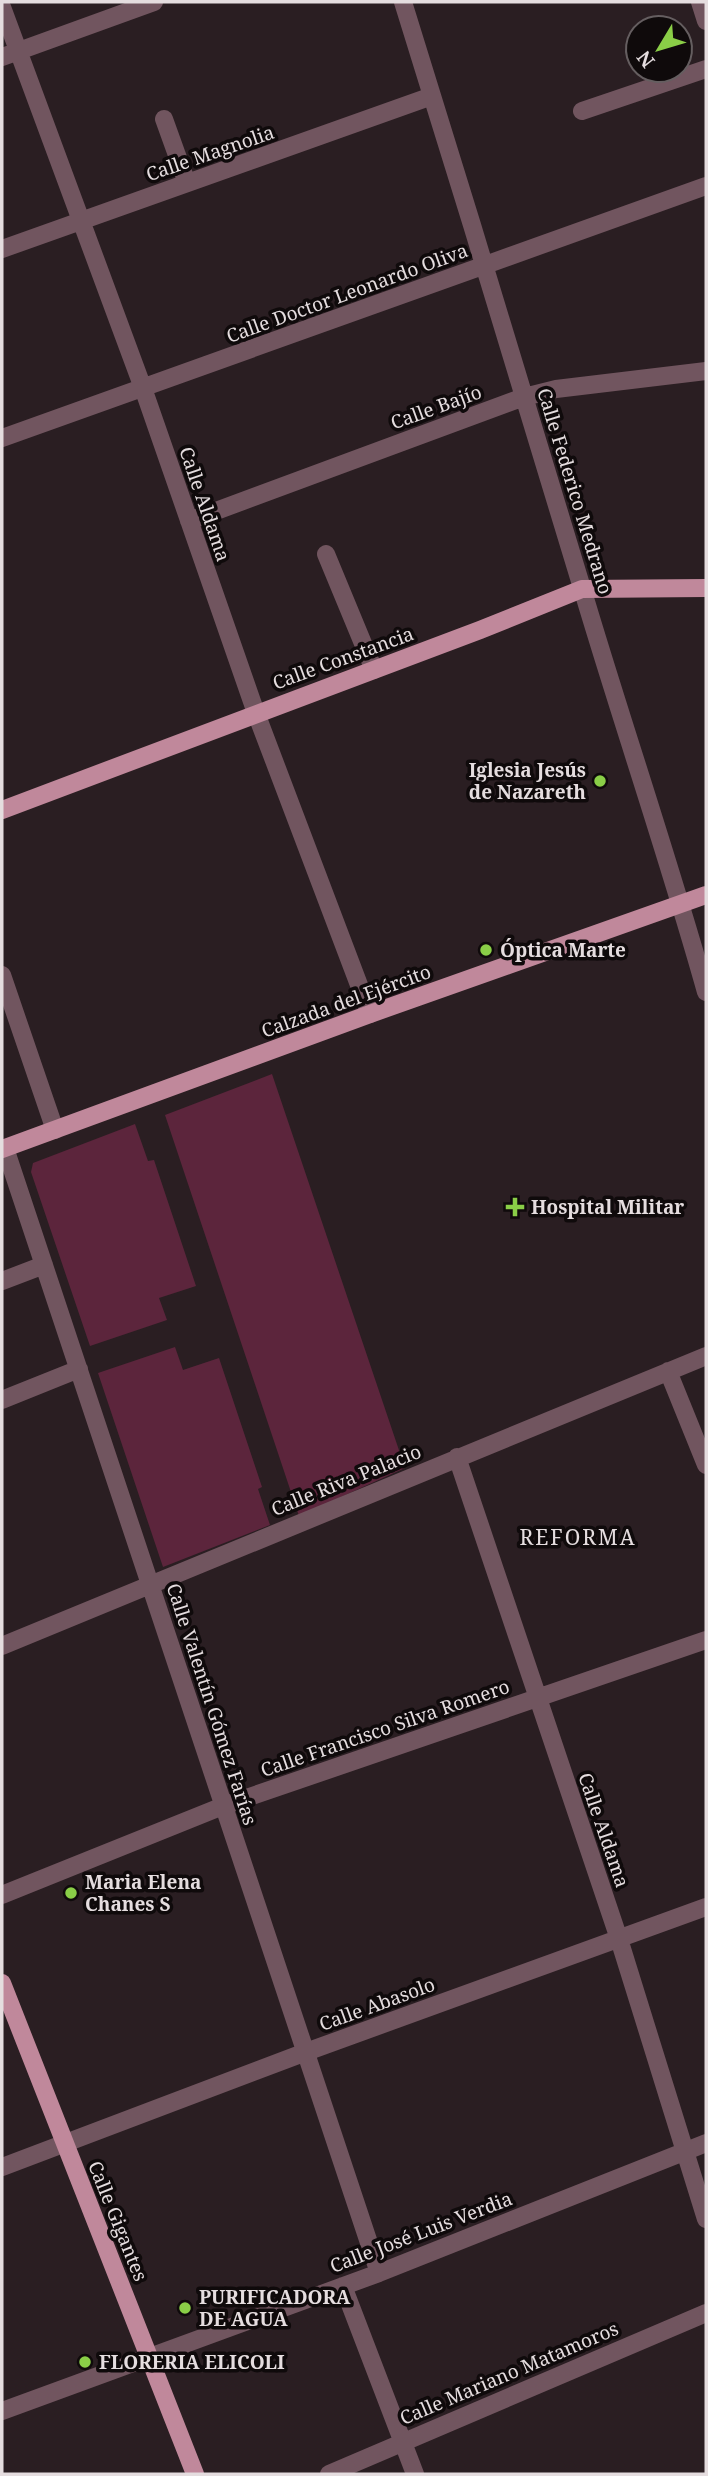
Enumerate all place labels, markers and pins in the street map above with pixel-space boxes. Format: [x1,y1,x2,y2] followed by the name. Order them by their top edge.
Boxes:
[469,757,586,805] place label: Iglesia Jesús de Nazareth
[592,773,608,789] marker: Iglesia Jesús de Nazareth
[500,937,626,963] place label: Óptica Marte
[478,942,494,958] marker: Óptica Marte
[531,1194,684,1220] place label: Hospital Militar
[505,1197,525,1217] marker: Hospital Militar
[85,1869,202,1917] place label: Maria Elena Chanes S
[63,1885,79,1901] marker: Maria Elena Chanes S
[199,2284,351,2332] place label: PURIFICADORA DE AGUA
[177,2300,193,2316] marker: PURIFICADORA DE AGUA
[99,2349,285,2375] place label: FLORERIA ELICOLI
[77,2354,93,2370] marker: FLORERIA ELICOLI

